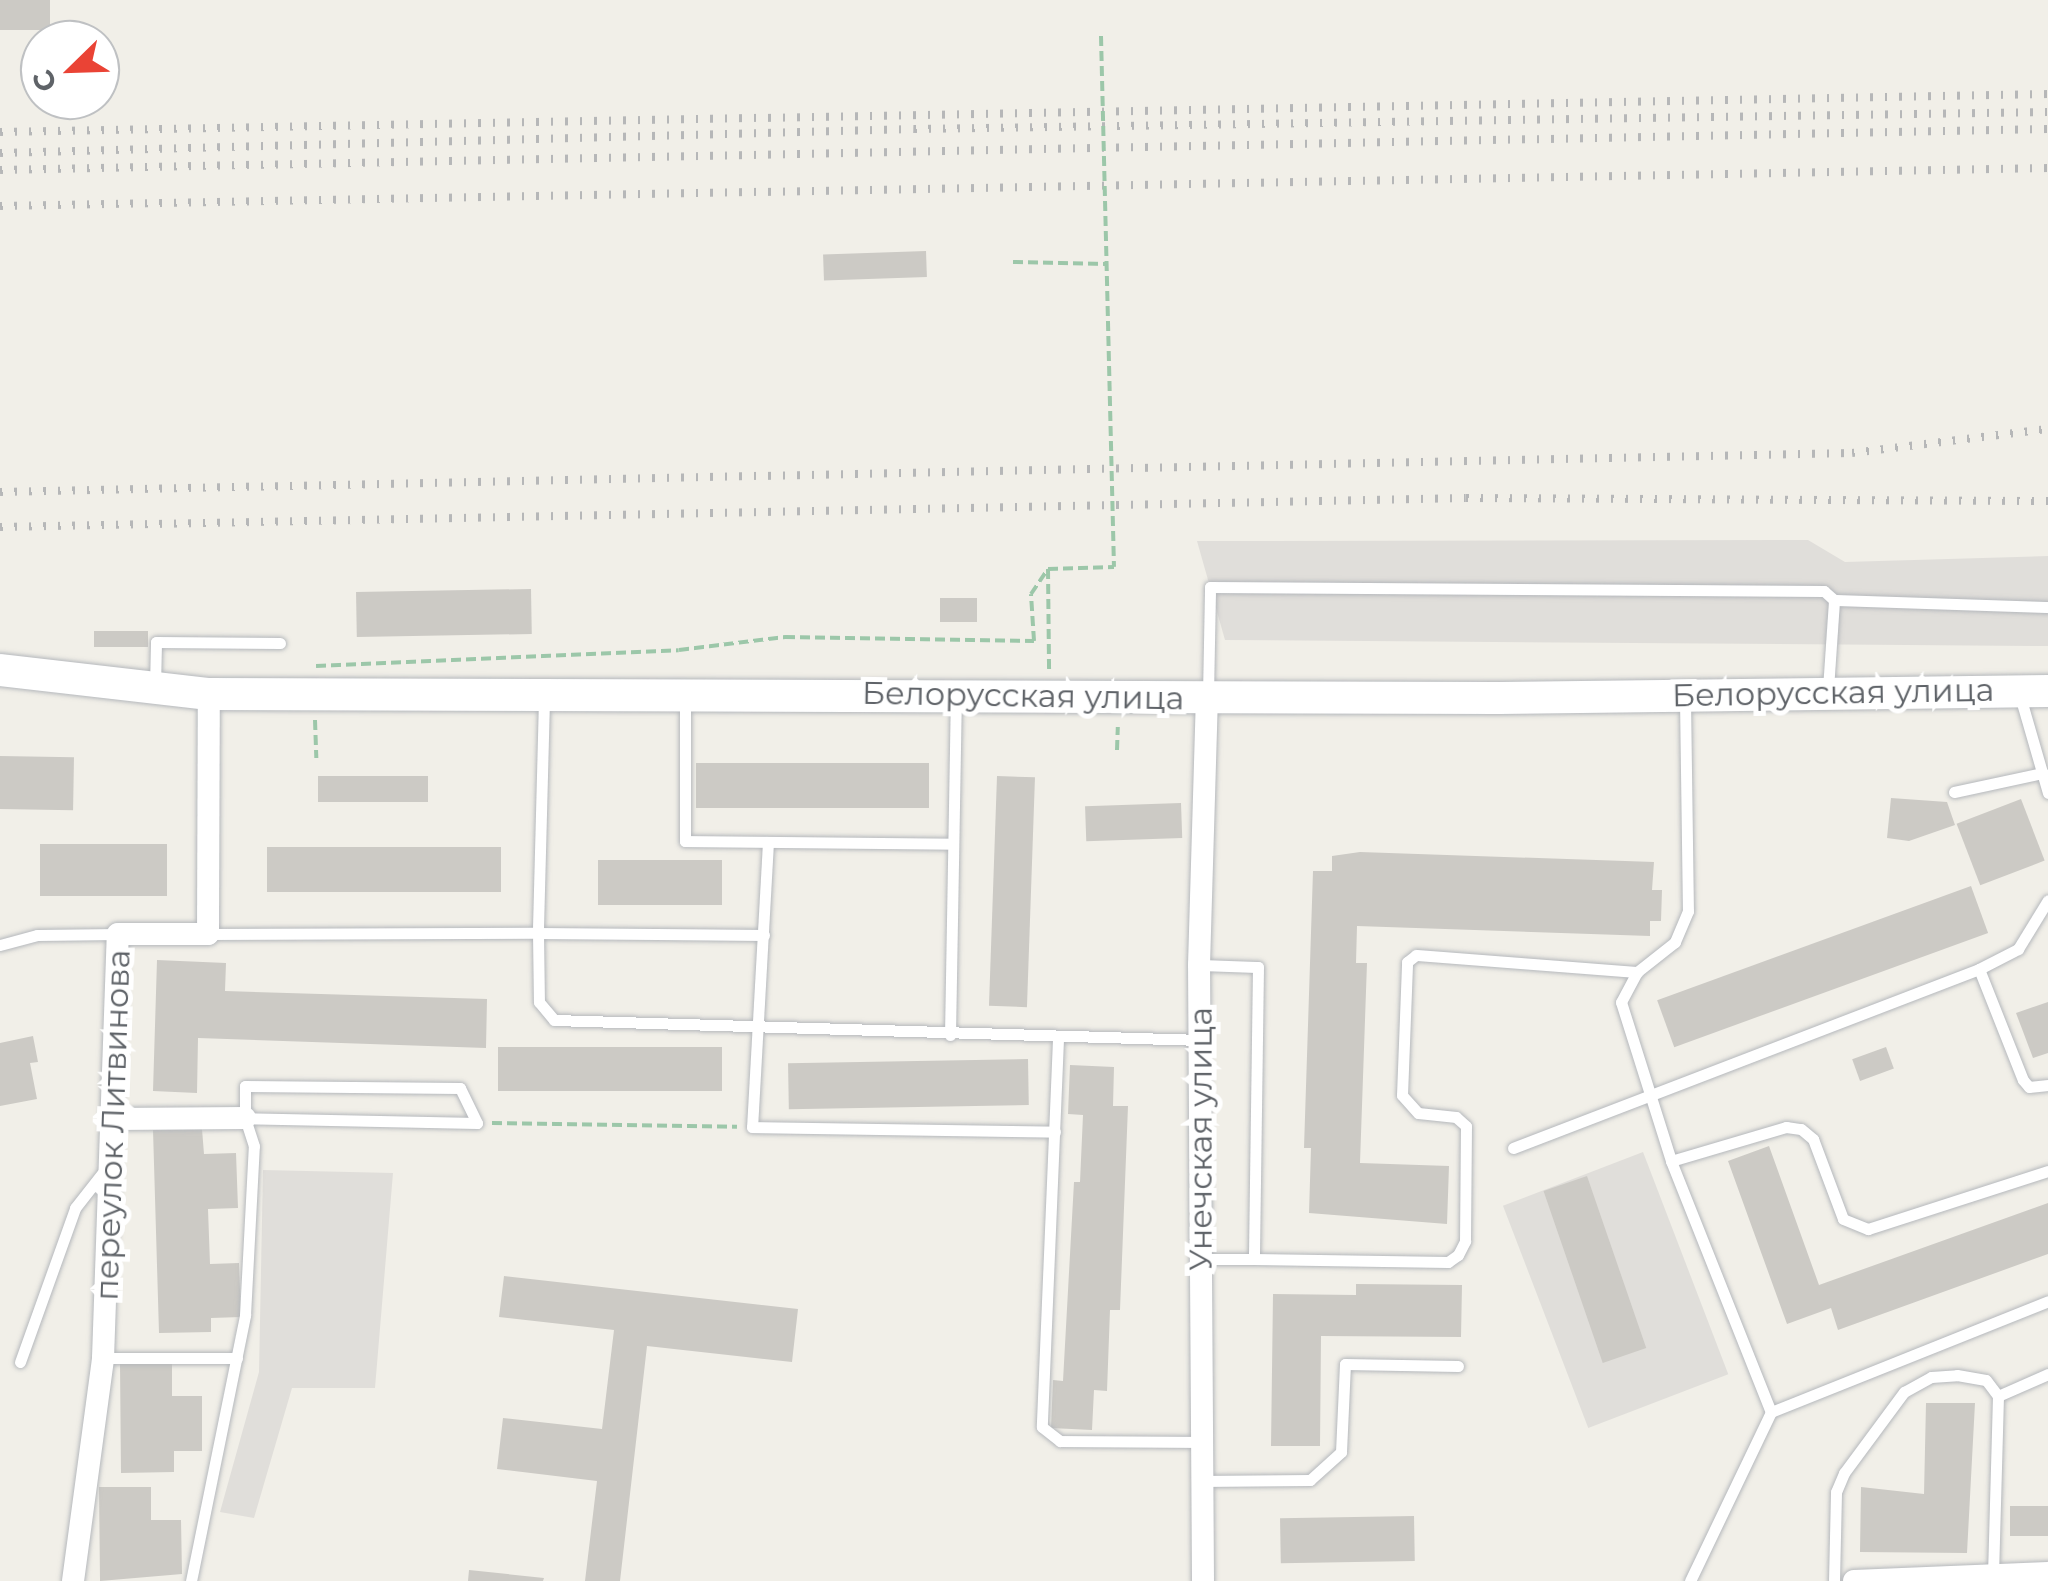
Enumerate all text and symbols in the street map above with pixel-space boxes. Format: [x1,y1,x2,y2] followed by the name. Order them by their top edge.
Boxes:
[20,20,120,120] north arrow
[25,65,64,97] text: С
[1671,671,1995,715] street label: Белорусская улица
[861,674,1185,718] street label: Белорусская улица
[88,949,138,1301] street label: переулок Литвинова
[1182,1007,1220,1271] street label: Унечская улица

